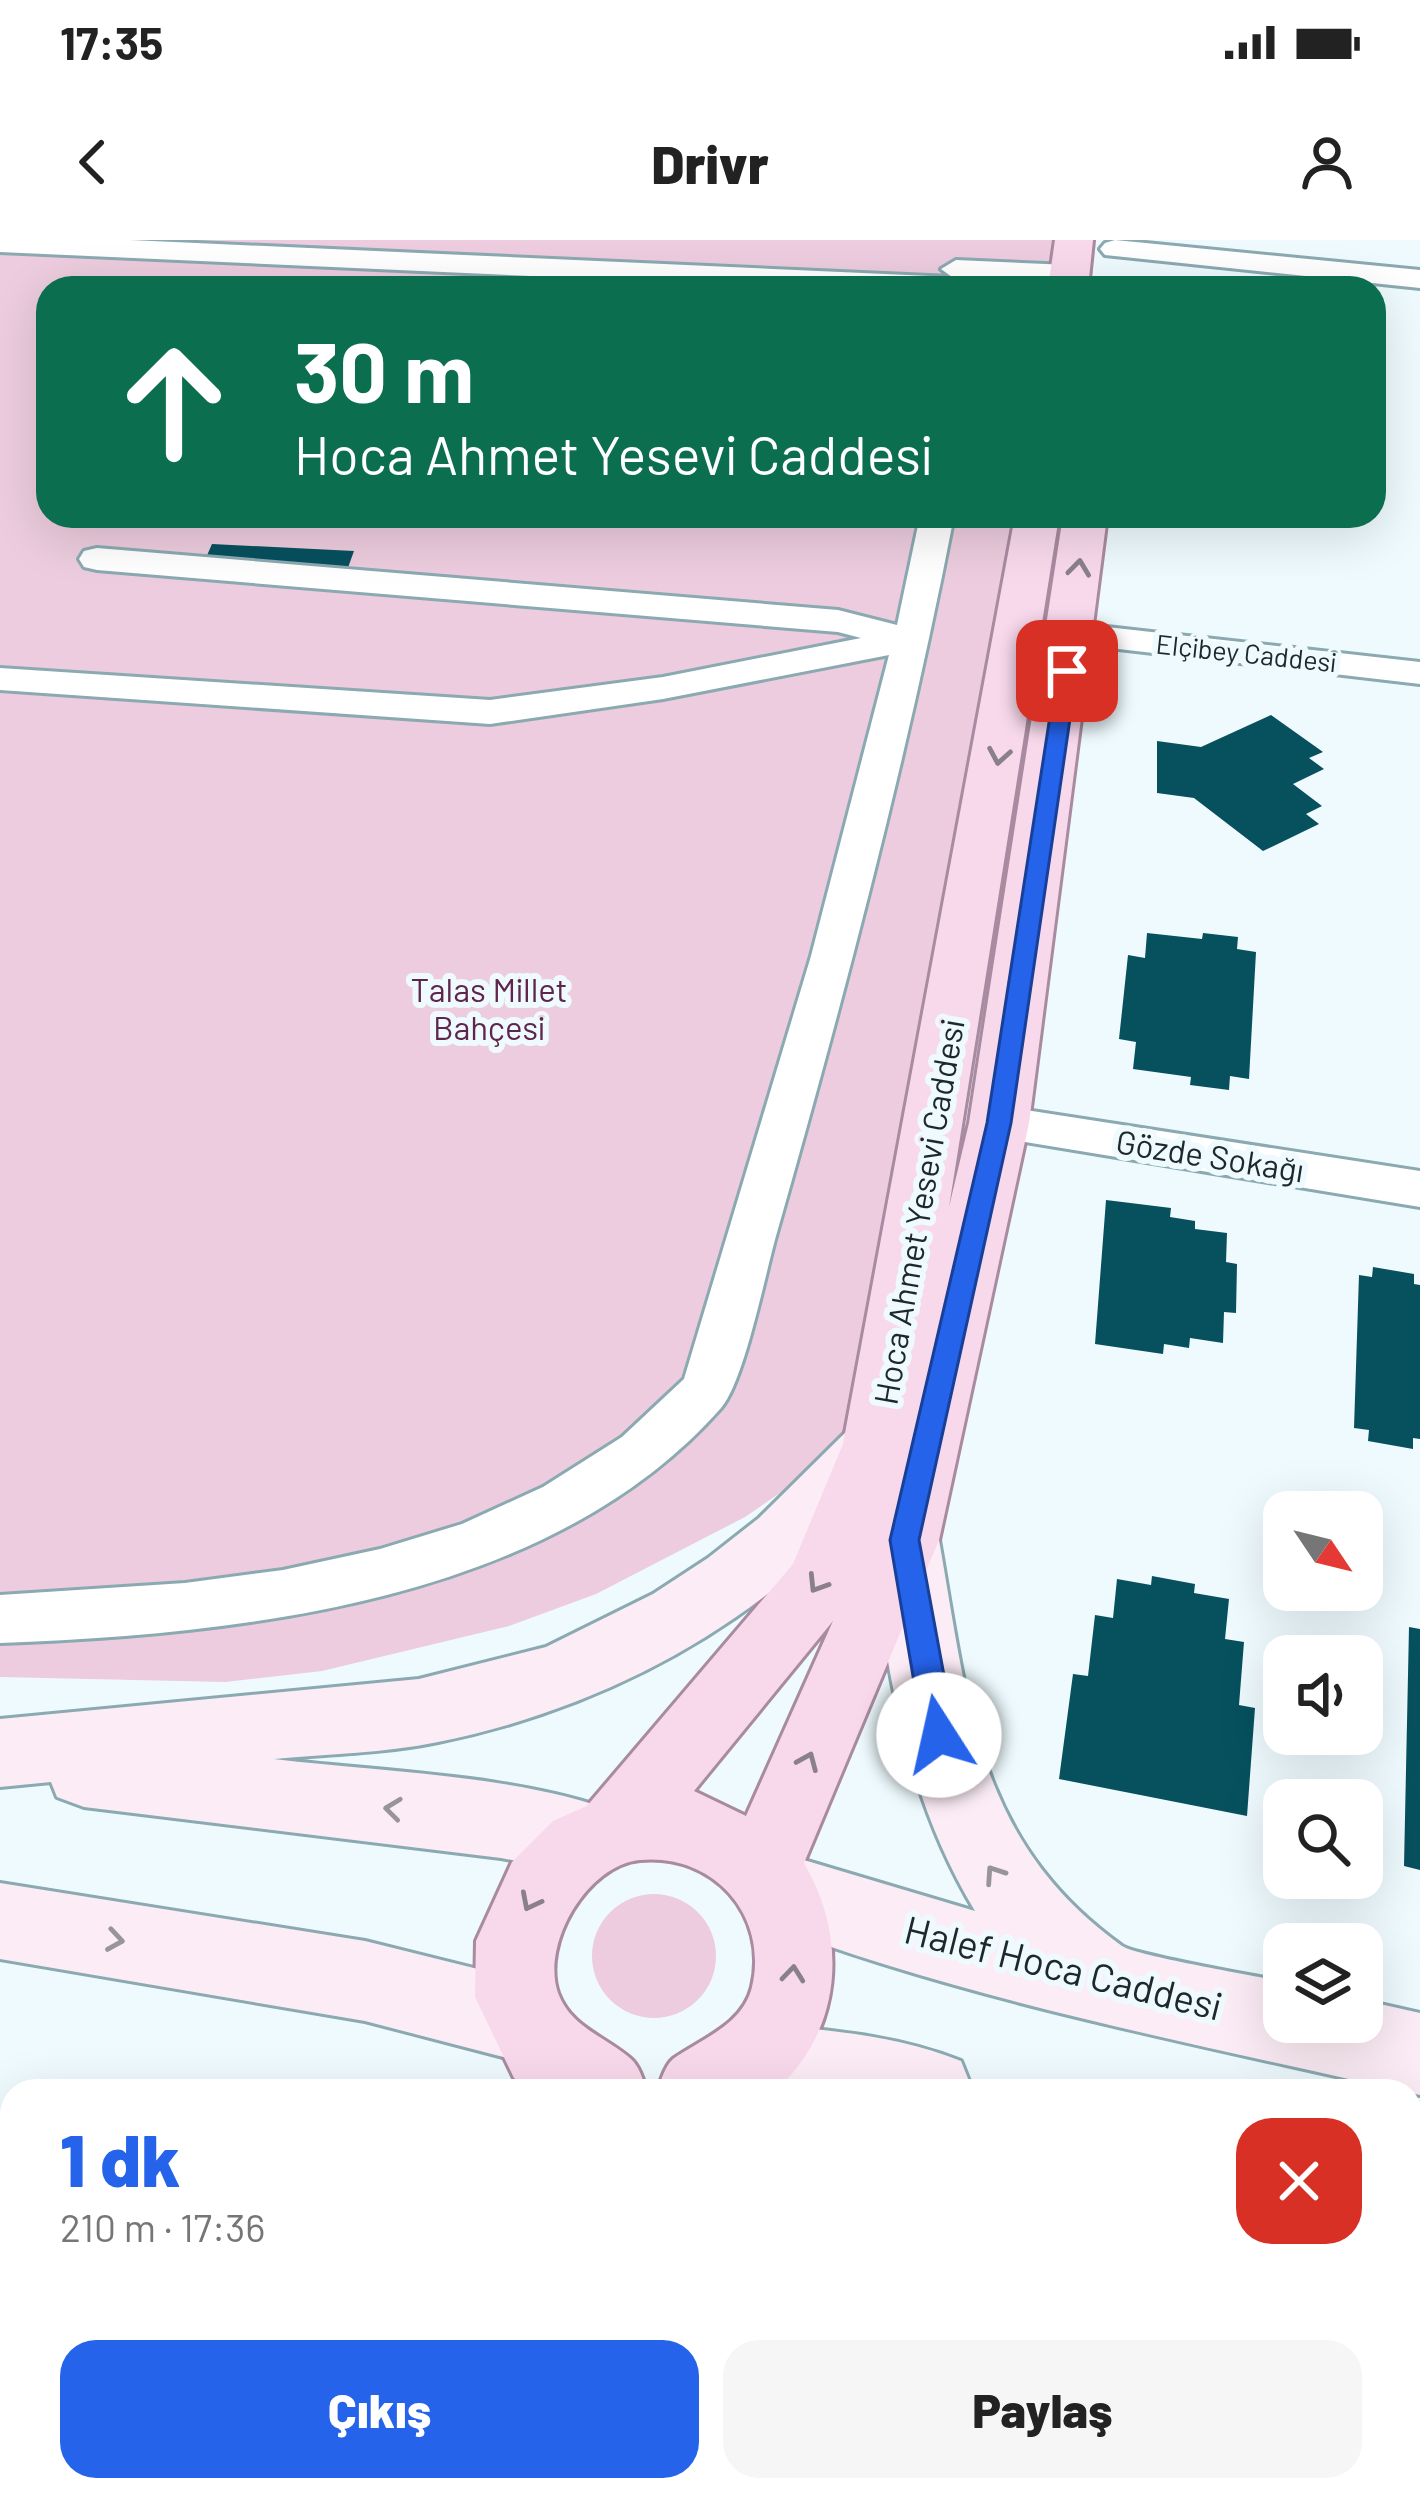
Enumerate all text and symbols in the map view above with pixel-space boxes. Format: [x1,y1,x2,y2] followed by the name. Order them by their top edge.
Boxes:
[60,15,163,69] text: 17:35
[60,129,126,195] icon: back
[1294,129,1360,195] icon: person
[651,130,769,195] text: Drivr
[294,319,474,420] text: 30 m
[96,324,252,480] icon: ahead
[294,421,932,486] text: Hoca Ahmet Yesevi Caddesi
[1066,558,1092,578] one-way arrow
[1016,620,1118,722] pin
[1154,627,1338,677] street label: Elçibey Caddesi
[1034,638,1100,704] icon: arrive
[987,746,1012,766] one-way arrow
[410,969,568,1047] park label: Talas Millet Bahçesi
[864,1016,972,1407] street label: Hoca Ahmet Yesevi Caddesi
[1113,1120,1307,1190] street label: Gözde Sokağı
[1263,1491,1383,1611] north arrow
[1263,1491,1383,2043] map controls
[809,1571,831,1593] one-way arrow
[1263,1635,1383,1755] button: sound
[876,1672,1002,1798] position arrow
[794,1752,818,1774] one-way arrow
[1263,1779,1383,1899] button: search
[383,1796,403,1822] one-way arrow
[987,1866,1009,1888] one-way arrow
[520,1890,544,1911] one-way arrow
[900,1904,1227,2029] street label: Halef Hoca Caddesi
[1263,1923,1383,2043] button: layers
[105,1926,125,1951] one-way arrow
[779,1964,805,1984] one-way arrow
[60,2115,180,2201] text: 1 dk
[1236,2118,1362,2244] button: close
[60,2203,265,2250] text: 210 m · 17:36
[60,2340,699,2478] button: Çıkış
[723,2340,1362,2478] button: Paylaş

